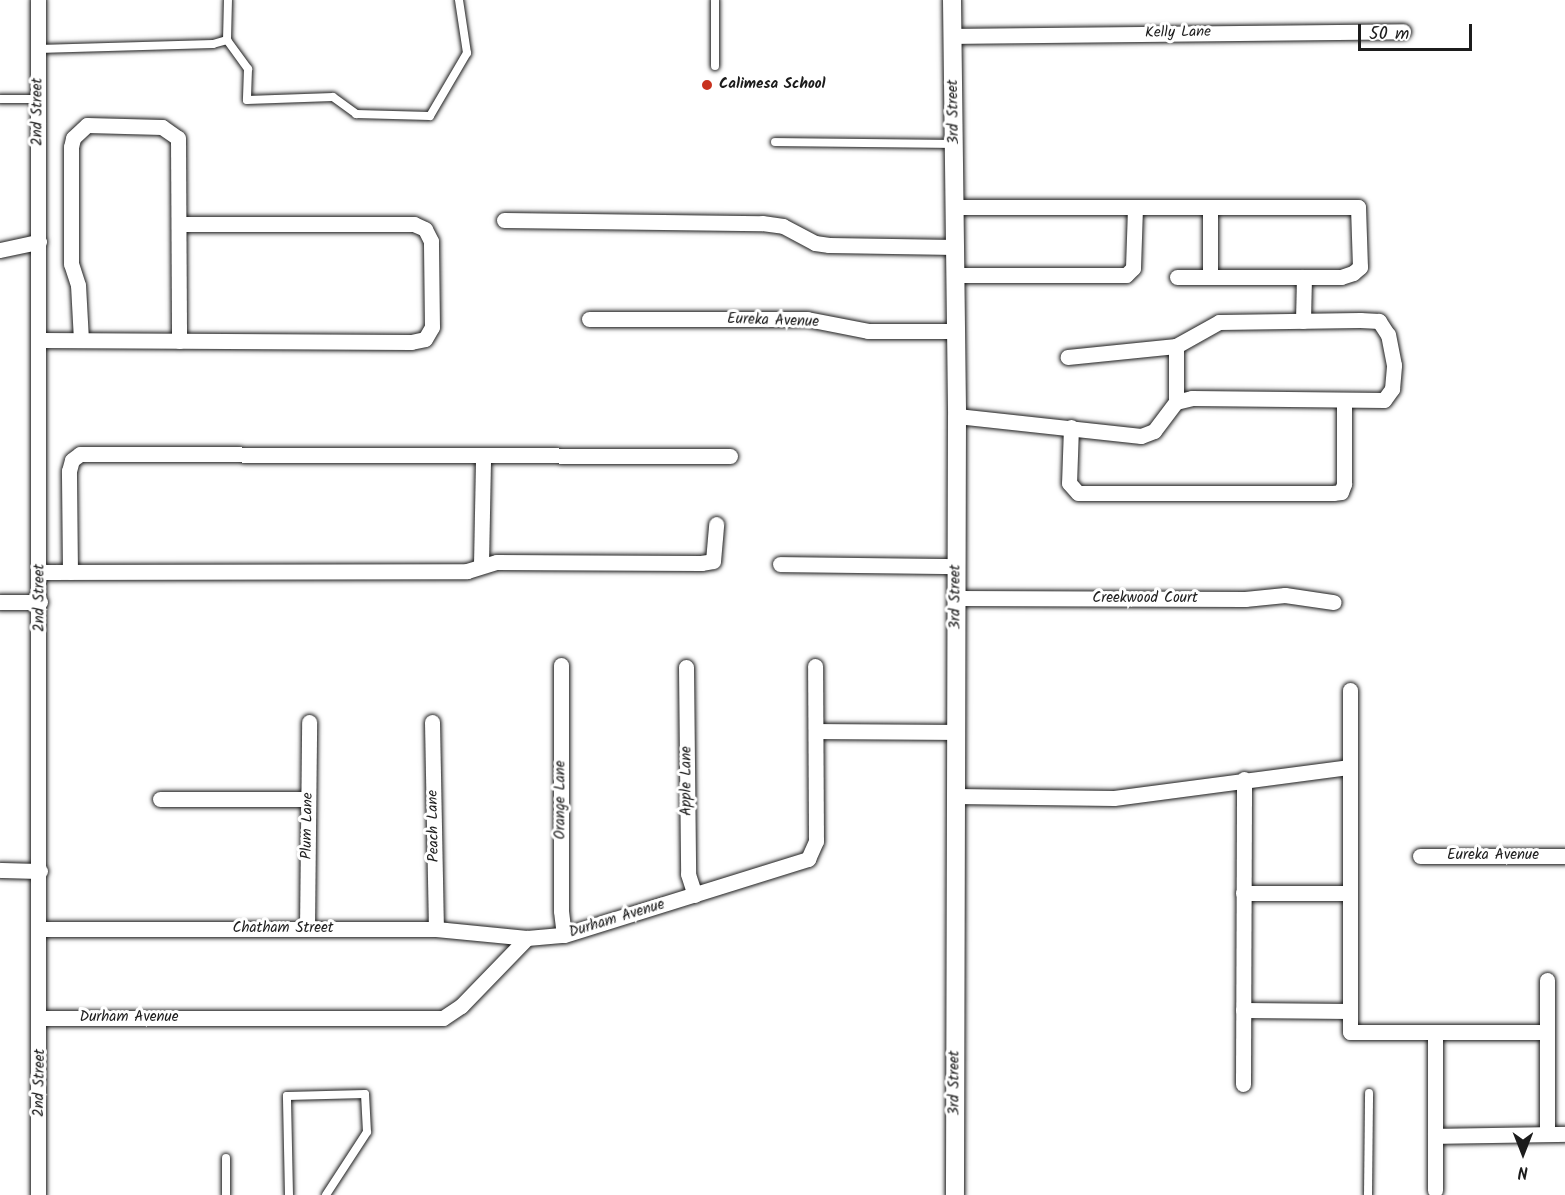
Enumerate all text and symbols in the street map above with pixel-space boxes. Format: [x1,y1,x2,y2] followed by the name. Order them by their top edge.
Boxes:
[1361,12,1475,50] scale bar
[1369,20,1409,49] text: 50 m
[1145,23,1211,43] street label: Kelly Lane
[719,76,826,94] place label: Calimesa School
[29,78,47,146] street label: 2nd Street
[700,78,714,92] marker: Calimesa School
[944,79,964,145] street label: 3rd Street
[727,310,819,332] street label: Eureka Avenue
[31,564,49,632] street label: 2nd Street
[947,564,965,630] street label: 3rd Street
[1092,590,1198,608] street label: Creekwood Court
[678,746,696,816] street label: Apple Lane
[552,760,570,840] street label: Orange Lane
[424,790,444,862] street label: Peach Lane
[298,792,318,860] street label: Plum Lane
[1447,847,1539,865] street label: Eureka Avenue
[567,896,667,942] street label: Durham Avenue
[233,920,333,938] street label: Chatham Street
[79,1009,179,1027] street label: Durham Avenue
[30,1049,50,1117] street label: 2nd Street
[946,1050,964,1116] street label: 3rd Street
[1493,1123,1553,1183] north arrow
[1518,1159,1528,1184] text: N

